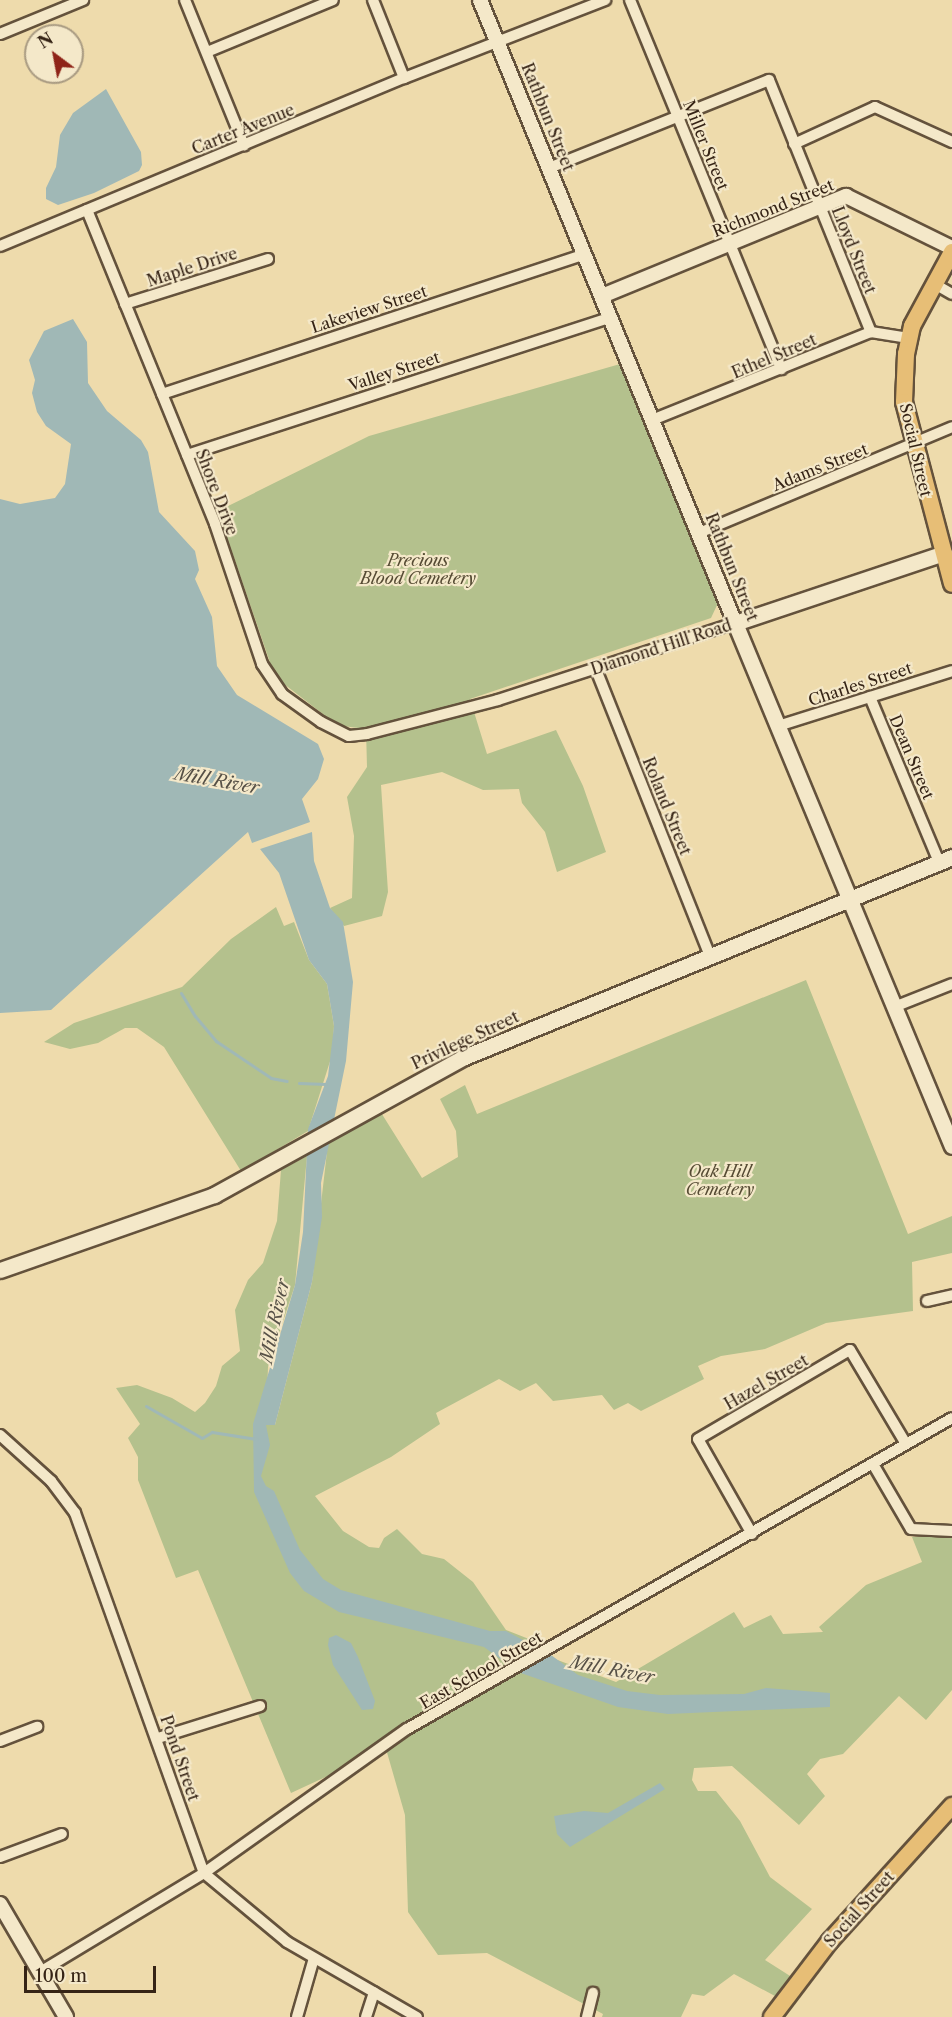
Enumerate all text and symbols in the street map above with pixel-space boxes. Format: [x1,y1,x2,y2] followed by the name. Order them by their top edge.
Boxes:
[24,24,84,84] north arrow
[34,28,57,53] text: N
[518,60,578,174] street label: Rathbun Street
[679,97,733,193] street label: Miller Street
[188,99,298,159] street label: Carter Avenue
[710,175,836,241] street label: Richmond Street
[828,204,880,296] street label: Lloyd Street
[144,243,240,291] street label: Maple Drive
[308,281,430,337] street label: Lakeview Street
[729,330,819,382] street label: Ethel Street
[346,347,442,395] street label: Valley Street
[896,401,936,499] street label: Social Street
[769,439,871,495] street label: Adams Street
[192,446,242,538] street label: Shore Drive
[702,510,762,624] street label: Rathbun Street
[360,550,476,588] park label: Precious Blood Cemetery
[588,615,734,679] street label: Diamond Hill Road
[806,658,914,710] street label: Charles Street
[886,712,938,802] street label: Dean Street
[639,754,695,858] street label: Roland Street
[173,763,261,799] water label: Mill River
[408,1007,522,1073] street label: Privilege Street
[686,1161,754,1199] park label: Oak Hill Cemetery
[256,1277,294,1365] water label: Mill River
[721,1350,811,1414] street label: Hazel Street
[416,1627,546,1713] street label: East School Street
[568,1651,656,1689] water label: Mill River
[156,1713,204,1803] street label: Pond Street
[820,1867,898,1951] street label: Social Street
[27,1954,159,1992] scale bar
[35,1965,87,1987] text: 100 m

